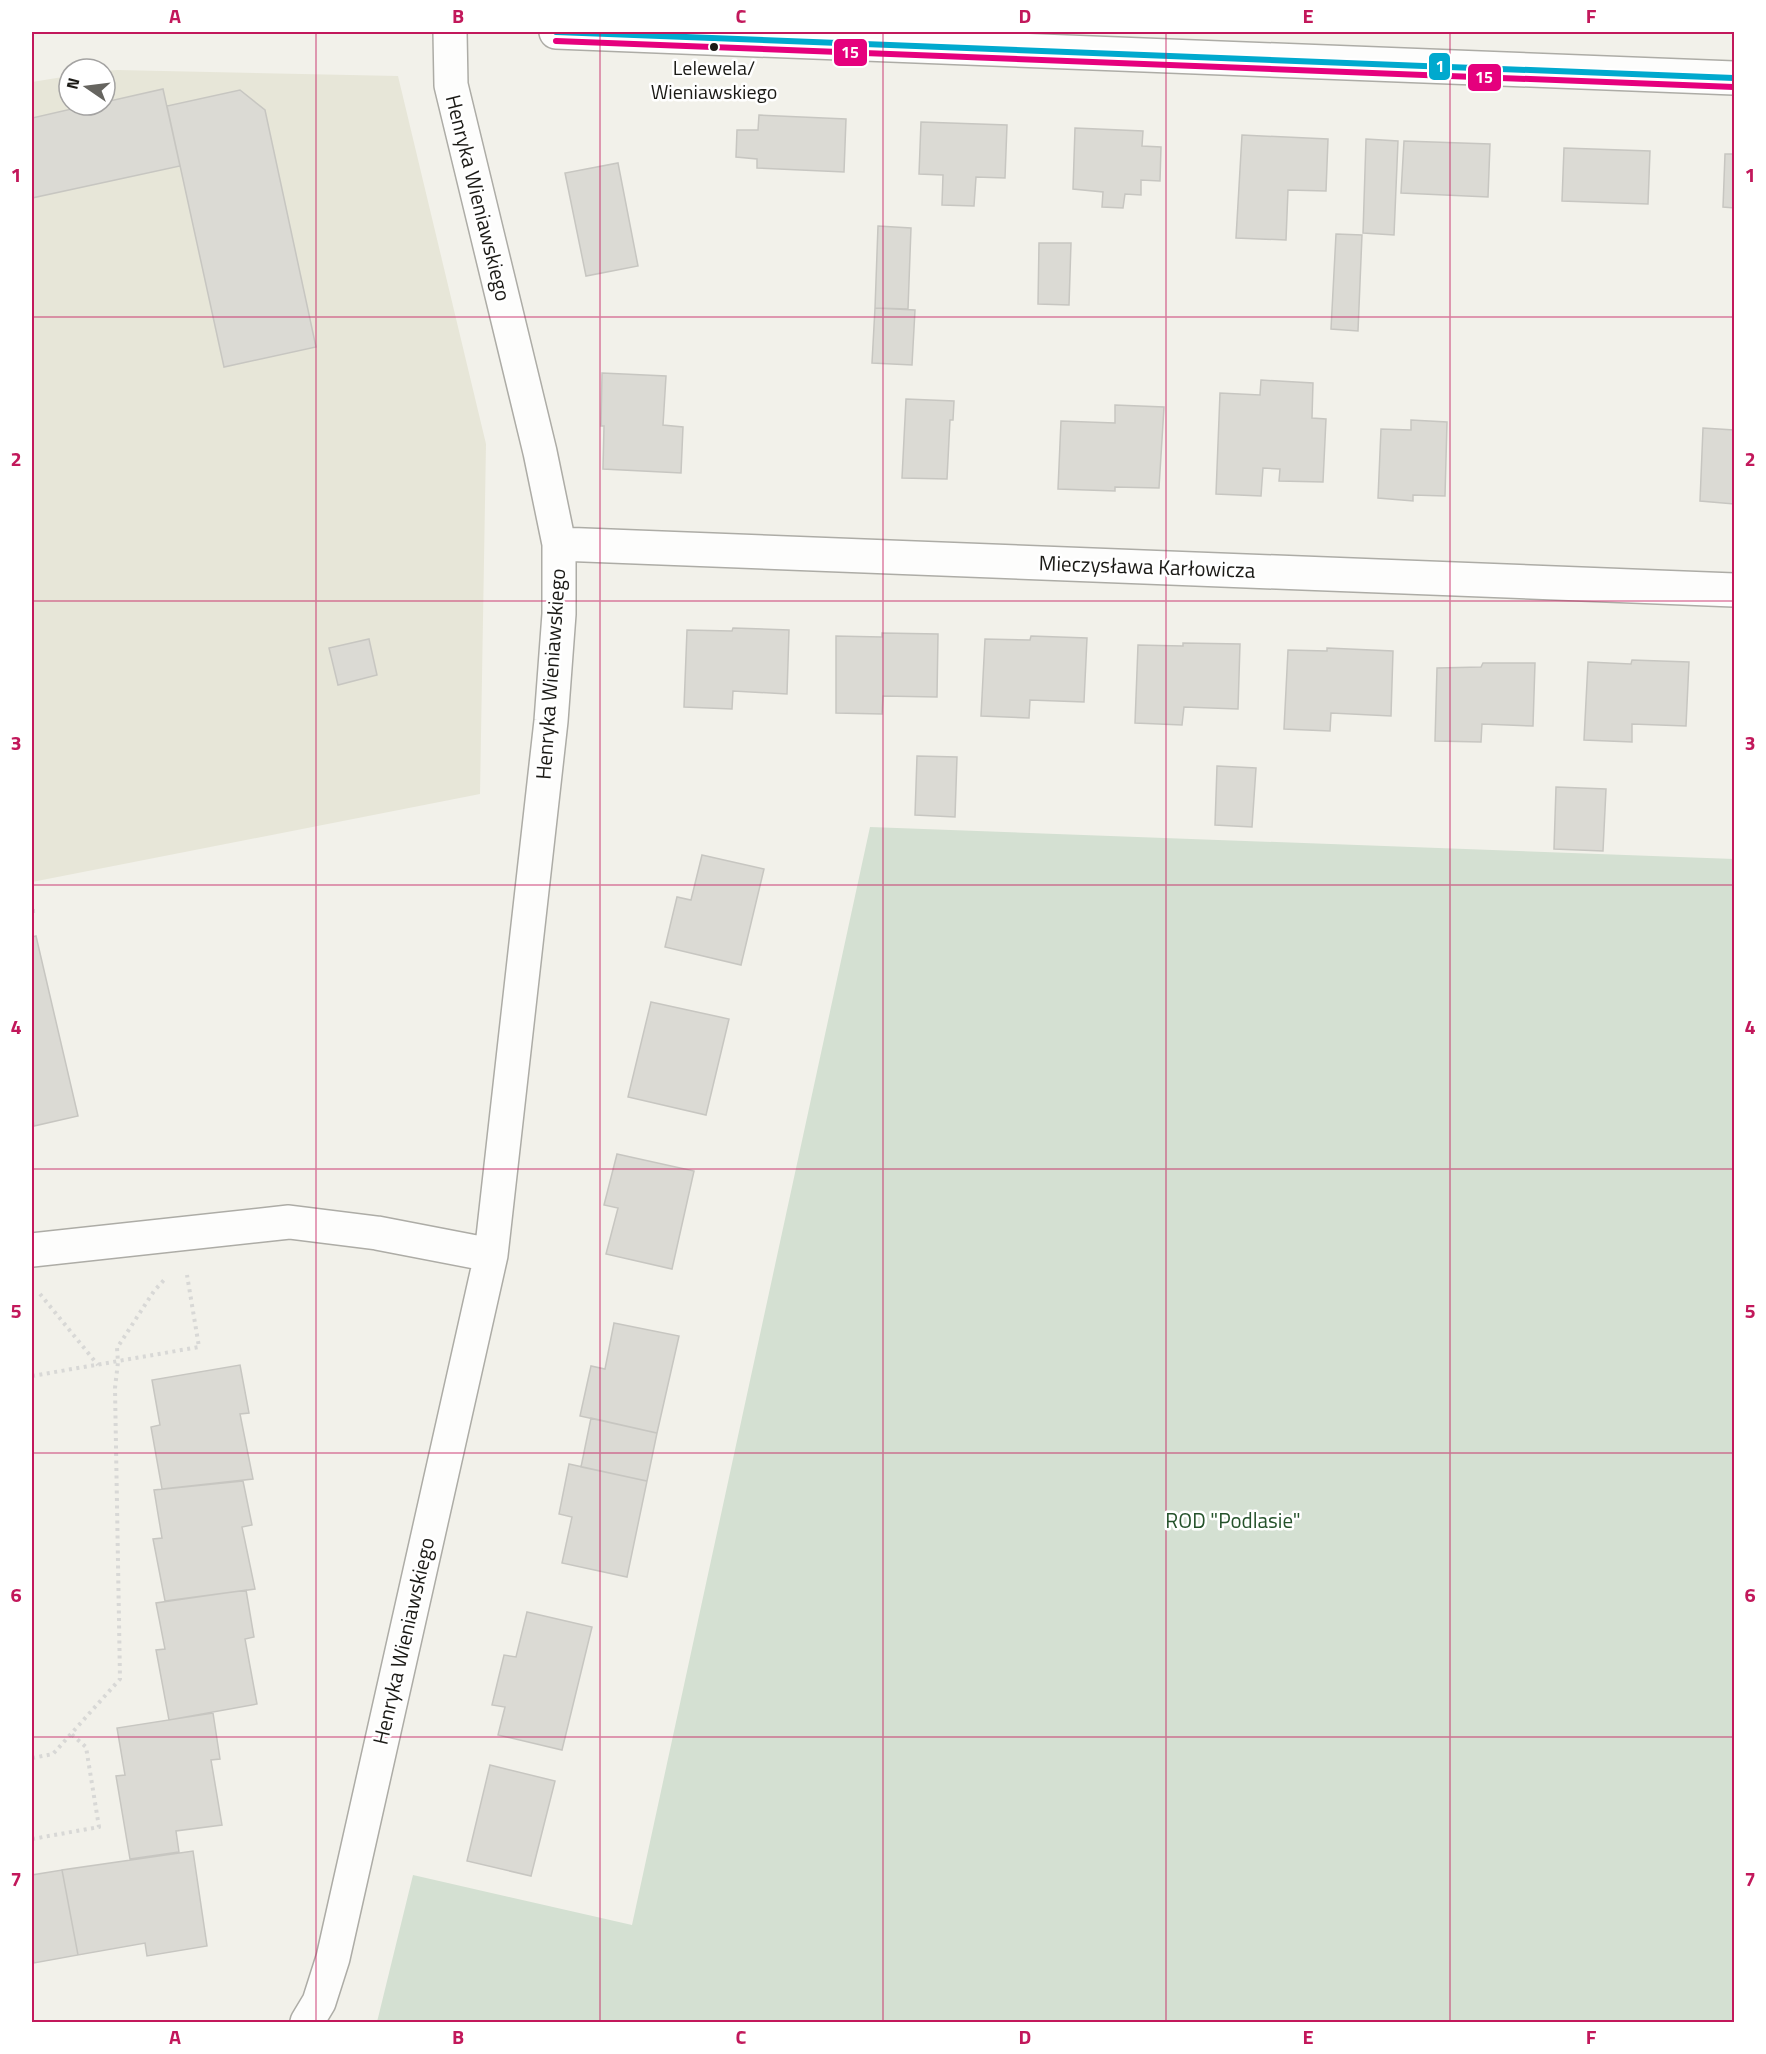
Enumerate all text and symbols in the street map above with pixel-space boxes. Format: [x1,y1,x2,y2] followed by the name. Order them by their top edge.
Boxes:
[169,0,181,31] text: A
[452,0,464,31] text: B
[736,0,747,31] text: C
[1019,0,1031,31] text: D
[1302,0,1314,31] text: E
[1586,0,1597,31] text: F
[833,38,868,67] line badge: 15
[841,40,859,64] text: 15
[708,41,720,53] marker: Lelewela/ Wieniawskiego
[651,52,777,107] place label: Lelewela/ Wieniawskiego
[1428,52,1451,81] line badge: 1
[1436,54,1444,78] text: 1
[57,57,117,117] north arrow
[1467,63,1502,92] line badge: 15
[1475,65,1493,89] text: 15
[59,75,85,92] text: N
[438,91,520,304] street label: Henryka Wieniawskiego
[10,159,22,190] text: 1
[1744,159,1756,190] text: 1
[10,443,22,474] text: 2
[1744,443,1756,474] text: 2
[1038,546,1256,586] street label: Mieczysława Karłowicza
[527,567,573,781] street label: Henryka Wieniawskiego
[10,727,22,758] text: 3
[1744,727,1756,758] text: 3
[10,1011,22,1042] text: 4
[1744,1011,1756,1042] text: 4
[10,1295,22,1326] text: 5
[1744,1295,1756,1326] text: 5
[1165,1504,1301,1536] park label: ROD "Podlasie"
[364,1534,442,1747] street label: Henryka Wieniawskiego
[10,1579,22,1610] text: 6
[1744,1579,1756,1610] text: 6
[10,1863,22,1894] text: 7
[1744,1863,1756,1894] text: 7
[169,2021,181,2052] text: A
[452,2021,464,2052] text: B
[736,2021,747,2052] text: C
[1019,2021,1031,2052] text: D
[1302,2021,1314,2052] text: E
[1586,2021,1597,2052] text: F

